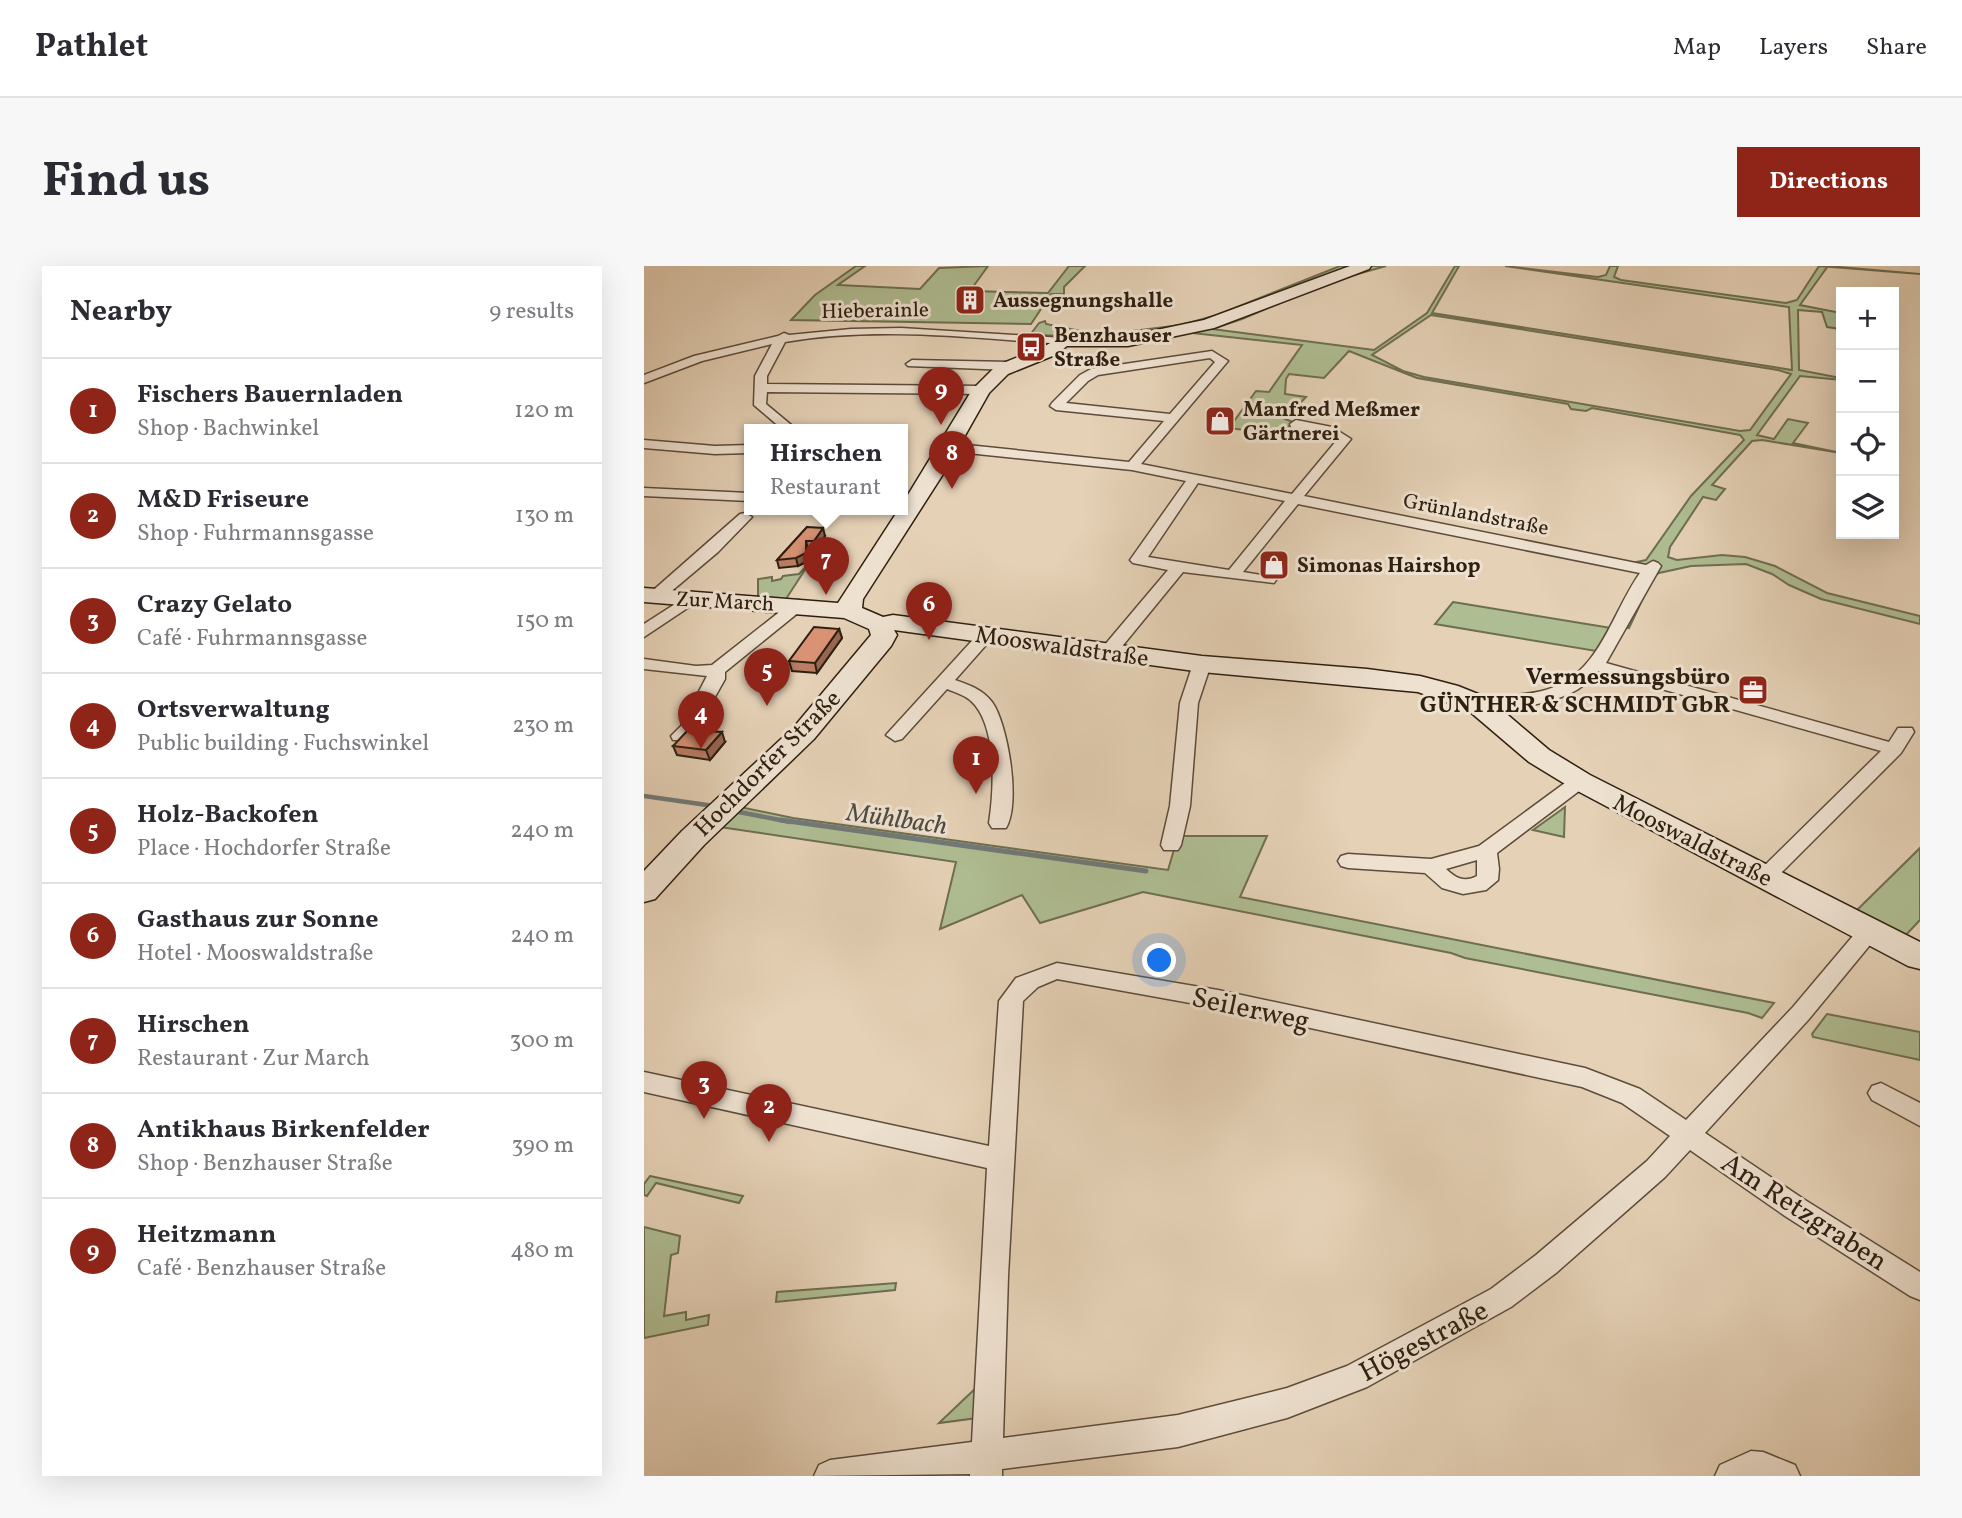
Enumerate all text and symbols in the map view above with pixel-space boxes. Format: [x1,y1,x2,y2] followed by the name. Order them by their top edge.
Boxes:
[35,25,148,71] text: Pathlet
[1673,31,1721,65] text: Map
[1759,31,1828,65] text: Layers
[1866,31,1927,65] text: Share
[1737,147,1920,217] button: Directions
[42,148,210,217] text: Find us
[953,283,987,317] building icon: Aussegnungshalle
[993,287,1173,316] place label: Aussegnungshalle
[1836,287,1899,539] map controls
[1836,287,1899,350] button: +
[70,291,172,333] text: Nearby
[489,296,574,328] text: 9 results
[821,296,929,327] street label: Hieberainle
[1054,322,1172,375] place label: Benzhauser Straße
[1014,330,1048,364] bus stop icon: Benzhauser Straße
[1836,350,1899,413] button: −
[918,367,964,425] pin: 9
[137,377,403,413] text: Fischers Bauernladen
[88,395,98,427] text: 1
[514,395,574,427] text: 120 m
[1243,396,1420,449] place label: Manfred Meßmer Gärtnerei
[1203,404,1237,438] shop icon: Manfred Meßmer Gärtnerei
[137,413,319,445] text: Shop · Bachwinkel
[1836,413,1899,476] button: locate
[744,424,908,515] popup
[929,431,975,489] pin: 8
[770,436,882,472] text: Hirschen
[770,472,881,504] text: Restaurant
[1836,476,1899,539] button: layers
[137,482,309,518] text: M&D Friseure
[1400,487,1551,544] street label: Grünlandstraße
[87,500,99,532] text: 2
[515,500,574,532] text: 130 m
[137,518,374,550] text: Shop · Fuhrmannsgasse
[803,537,849,595] pin: 7
[1257,548,1291,582] shop icon: Simonas Hairshop
[1297,552,1481,581] place label: Simonas Hairshop
[906,582,952,640] pin: 6
[675,585,775,620] street label: Zur March
[137,587,292,623] text: Crazy Gelato
[87,605,99,637] text: 3
[516,605,574,637] text: 150 m
[973,619,1151,677] street label: Mooswaldstraße
[137,623,367,655] text: Café · Fuhrmannsgasse
[744,648,790,706] pin: 5
[1420,661,1730,723] place label: Vermessungsbüro GÜNTHER & SCHMIDT GbR
[1736,673,1770,707] office icon: Vermessungsbüro GÜNTHER & SCHMIDT GbR
[687,683,850,846] street label: Hochdorfer Straße
[678,691,724,749] pin: 4
[137,692,330,728] text: Ortsverwaltung
[86,710,100,742] text: 4
[512,710,574,742] text: 230 m
[137,728,429,760] text: Public building · Fuchswinkel
[953,736,999,794] pin: 1
[1606,787,1778,897] street label: Mooswaldstraße
[843,795,949,845] water label: Mühlbach
[137,797,319,833] text: Holz-Backofen
[87,815,99,847] text: 5
[510,815,574,847] text: 240 m
[137,833,391,865] text: Place · Hochdorfer Straße
[137,902,378,938] text: Gasthaus zur Sonne
[87,920,99,952] text: 6
[510,920,574,952] text: 240 m
[137,938,373,970] text: Hotel · Mooswaldstraße
[1142,943,1176,977] your location
[1188,979,1313,1042] street label: Seilerweg
[137,1007,250,1043] text: Hirschen
[88,1025,99,1057] text: 7
[510,1025,574,1057] text: 300 m
[137,1043,370,1075] text: Restaurant · Zur March
[681,1061,727,1119] pin: 3
[746,1084,792,1142] pin: 2
[137,1112,430,1148] text: Antikhaus Birkenfelder
[87,1130,99,1162] text: 8
[511,1130,574,1162] text: 390 m
[1713,1145,1894,1281] street label: Am Retzgraben
[137,1148,393,1180] text: Shop · Benzhauser Straße
[137,1217,276,1253] text: Heitzmann
[87,1235,99,1267] text: 9
[510,1235,574,1267] text: 480 m
[137,1253,386,1285] text: Café · Benzhauser Straße
[1353,1292,1496,1393] street label: Högestraße

